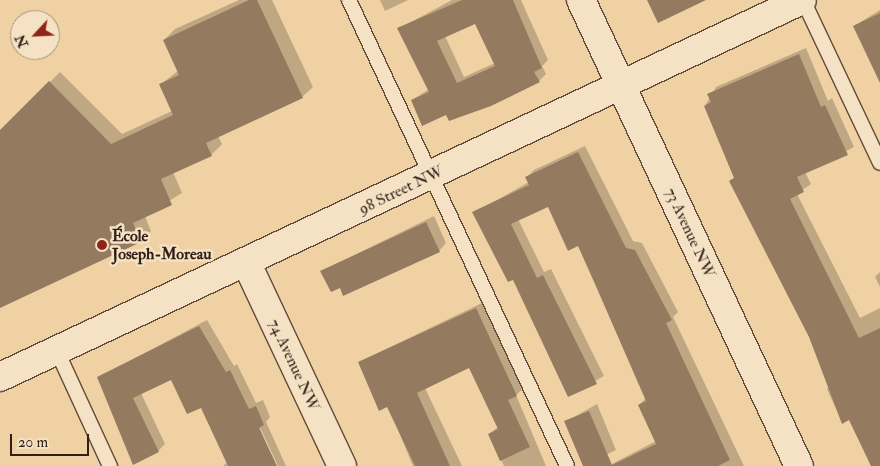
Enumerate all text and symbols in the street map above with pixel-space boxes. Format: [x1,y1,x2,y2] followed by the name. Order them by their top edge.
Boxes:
[10,10,60,60] north arrow
[12,32,32,50] text: N
[356,161,446,219] street label: 98 Street NW
[661,185,719,281] street label: 73 Avenue NW
[112,226,212,264] place label: École Joseph-Moreau
[96,239,108,251] marker: École Joseph-Moreau
[264,316,324,414] street label: 74 Avenue NW
[12,424,91,456] scale bar
[18,433,48,452] text: 20 m

